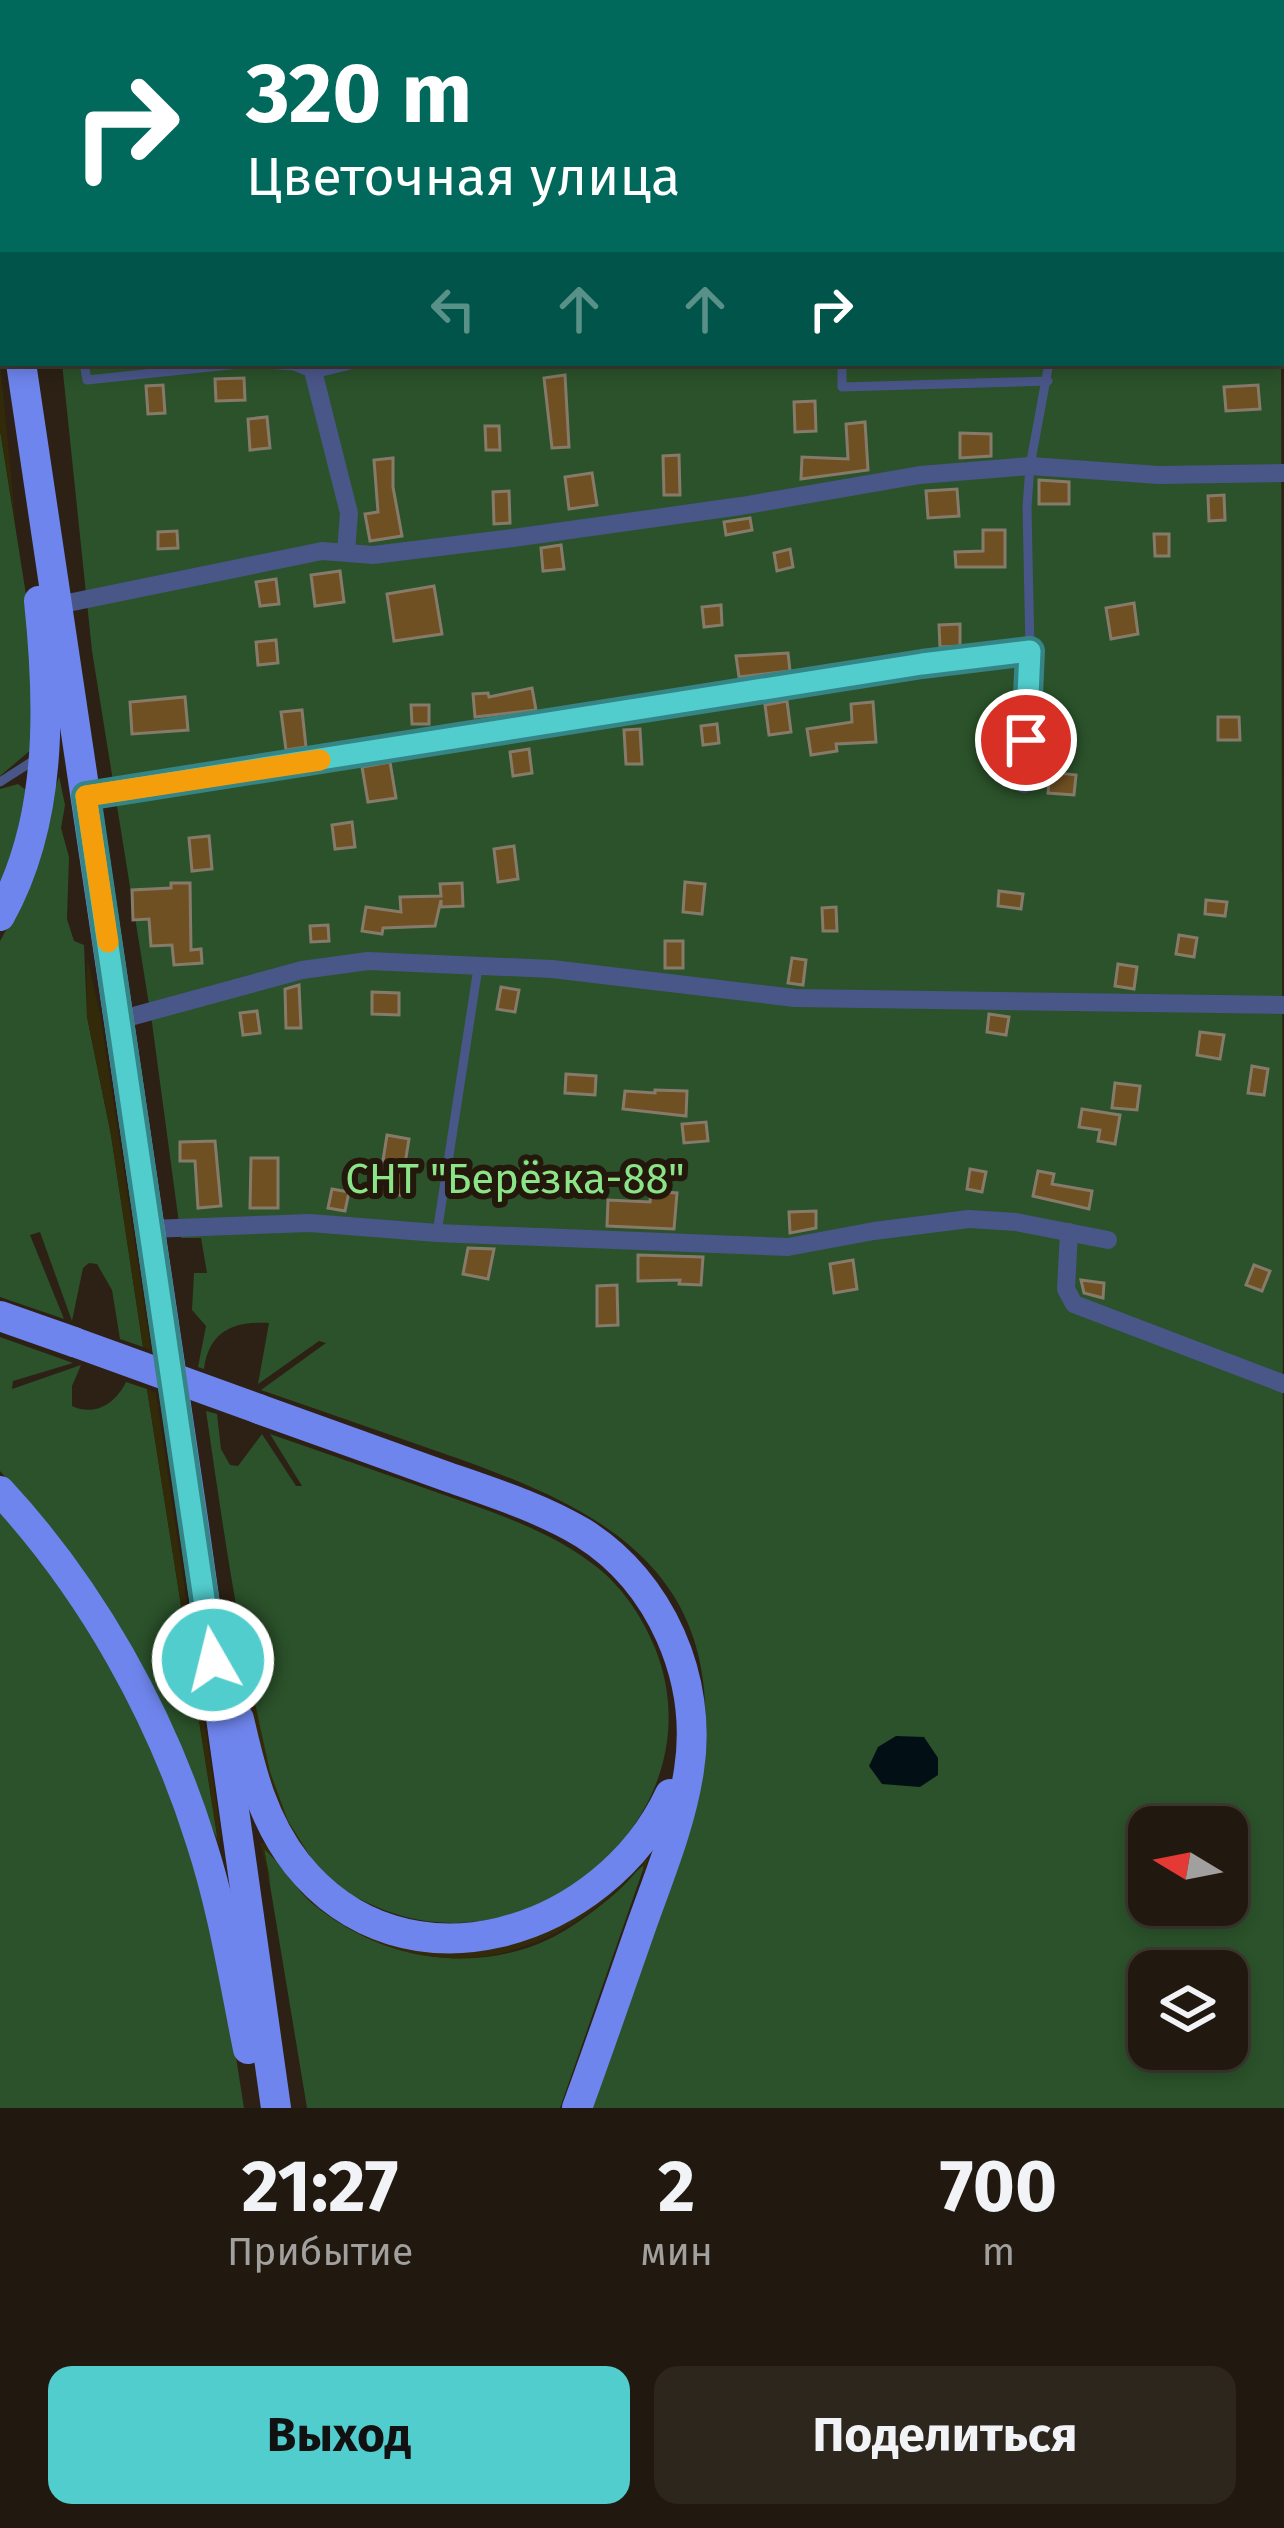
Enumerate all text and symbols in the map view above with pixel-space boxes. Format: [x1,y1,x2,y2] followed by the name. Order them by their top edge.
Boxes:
[246,43,472,144] text: 320 m
[48,48,204,204] icon: right
[246,145,680,209] text: Цветочная улица
[420,276,486,342] icon: left
[546,276,612,342] icon: ahead
[672,276,738,342] icon: ahead
[798,276,864,342] icon: right
[975,689,1077,791] pin
[993,707,1059,773] icon: arrive
[345,1154,685,1204] park label: СНТ "Берёзка-88"
[150,1597,276,1723] position arrow
[1128,1806,1248,1926] north arrow
[1128,1806,1248,2070] map controls
[1128,1950,1248,2070] button: layers
[242,2144,398,2230] text: 21:27
[658,2144,695,2230] text: 2
[940,2144,1057,2230] text: 700
[227,2229,413,2275] text: Прибытие
[640,2229,713,2275] text: мин
[982,2229,1015,2275] text: m
[48,2366,630,2504] button: Выход
[654,2366,1236,2504] button: Поделиться

